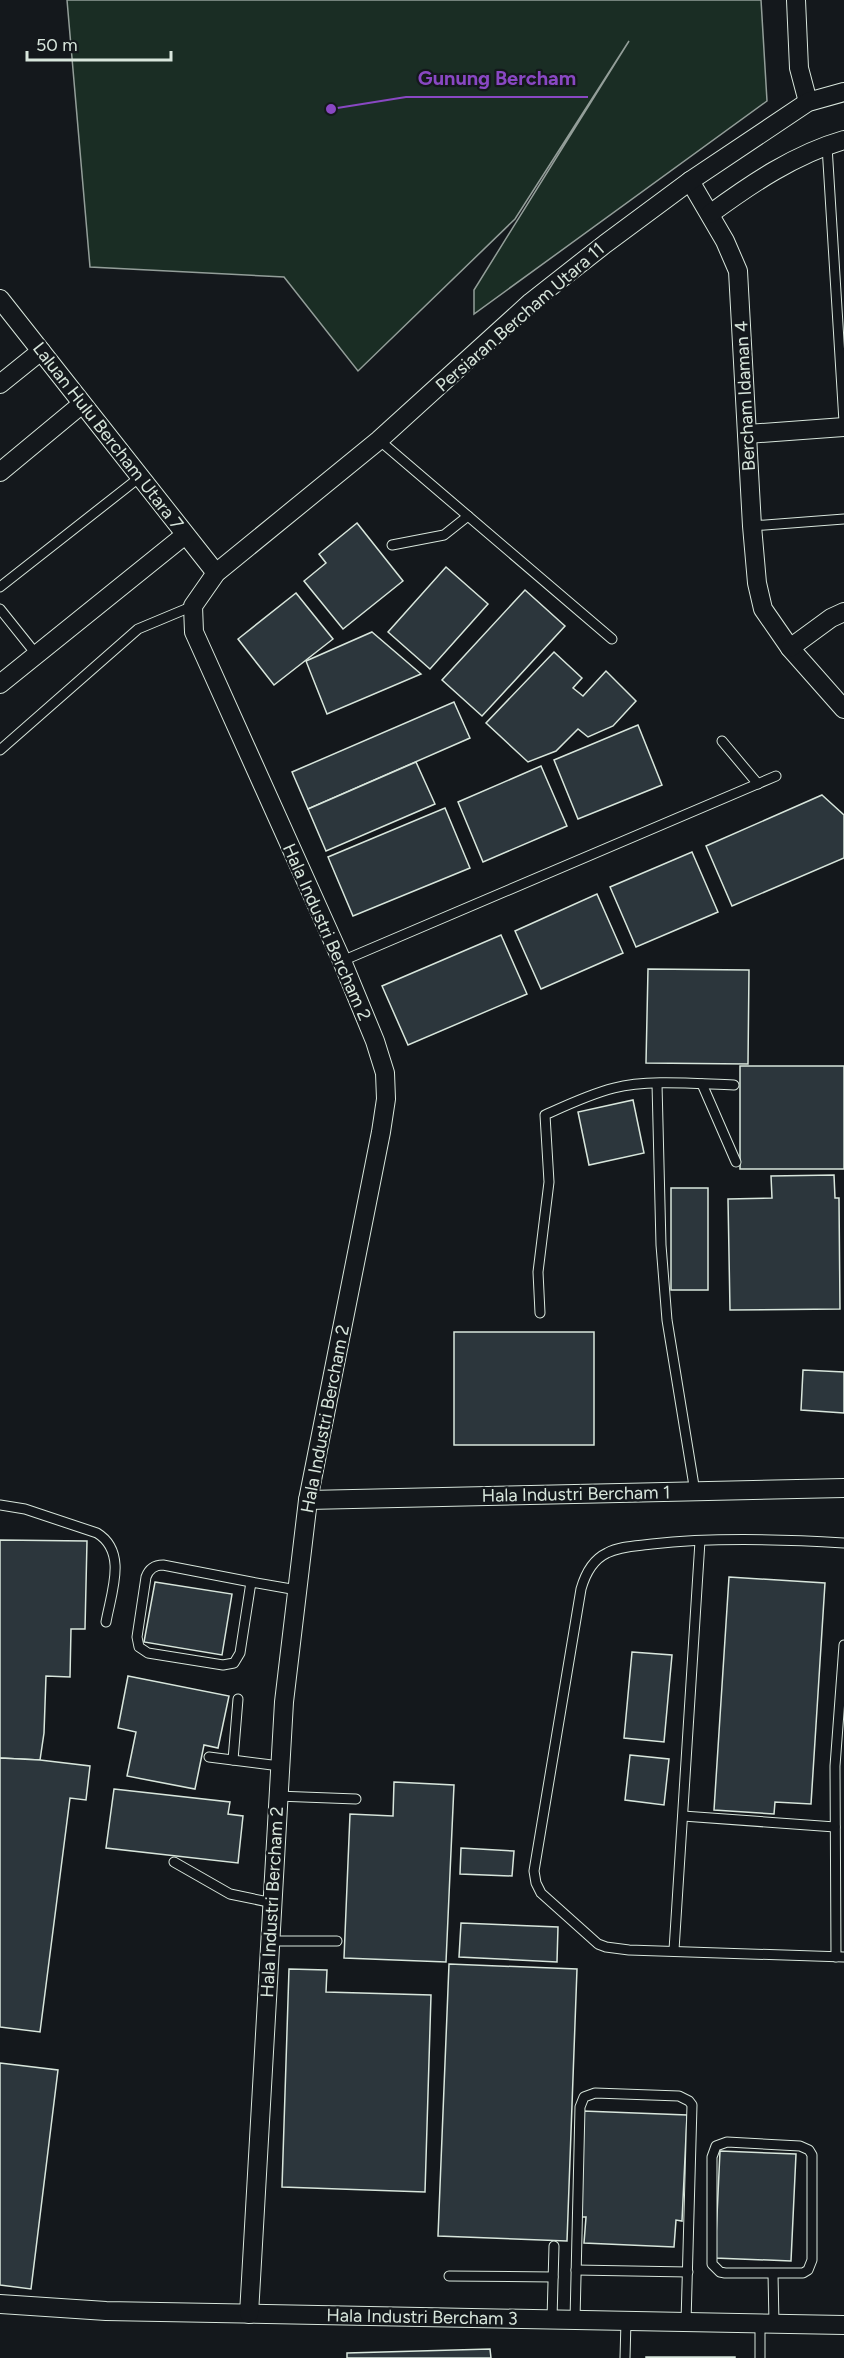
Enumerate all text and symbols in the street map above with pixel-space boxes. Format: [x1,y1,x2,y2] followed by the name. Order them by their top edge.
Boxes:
[27,24,171,62] scale bar
[36,34,78,56] text: 50 m
[406,59,588,97] callout: Gunung Bercham
[418,66,576,90] text: Gunung Bercham
[431,238,609,396] street label: Persiaran Bercham Utara 11
[730,320,760,472] street label: Bercham Idaman 4
[28,338,188,534] street label: Laluan Hulu Bercham Utara 7
[278,840,376,1024] street label: Hala Industri Bercham 2
[296,1323,354,1515] street label: Hala Industri Bercham 2
[481,1481,671,1507] street label: Hala Industri Bercham 1
[256,1806,288,1998] street label: Hala Industri Bercham 2
[326,2304,518,2330] street label: Hala Industri Bercham 3

